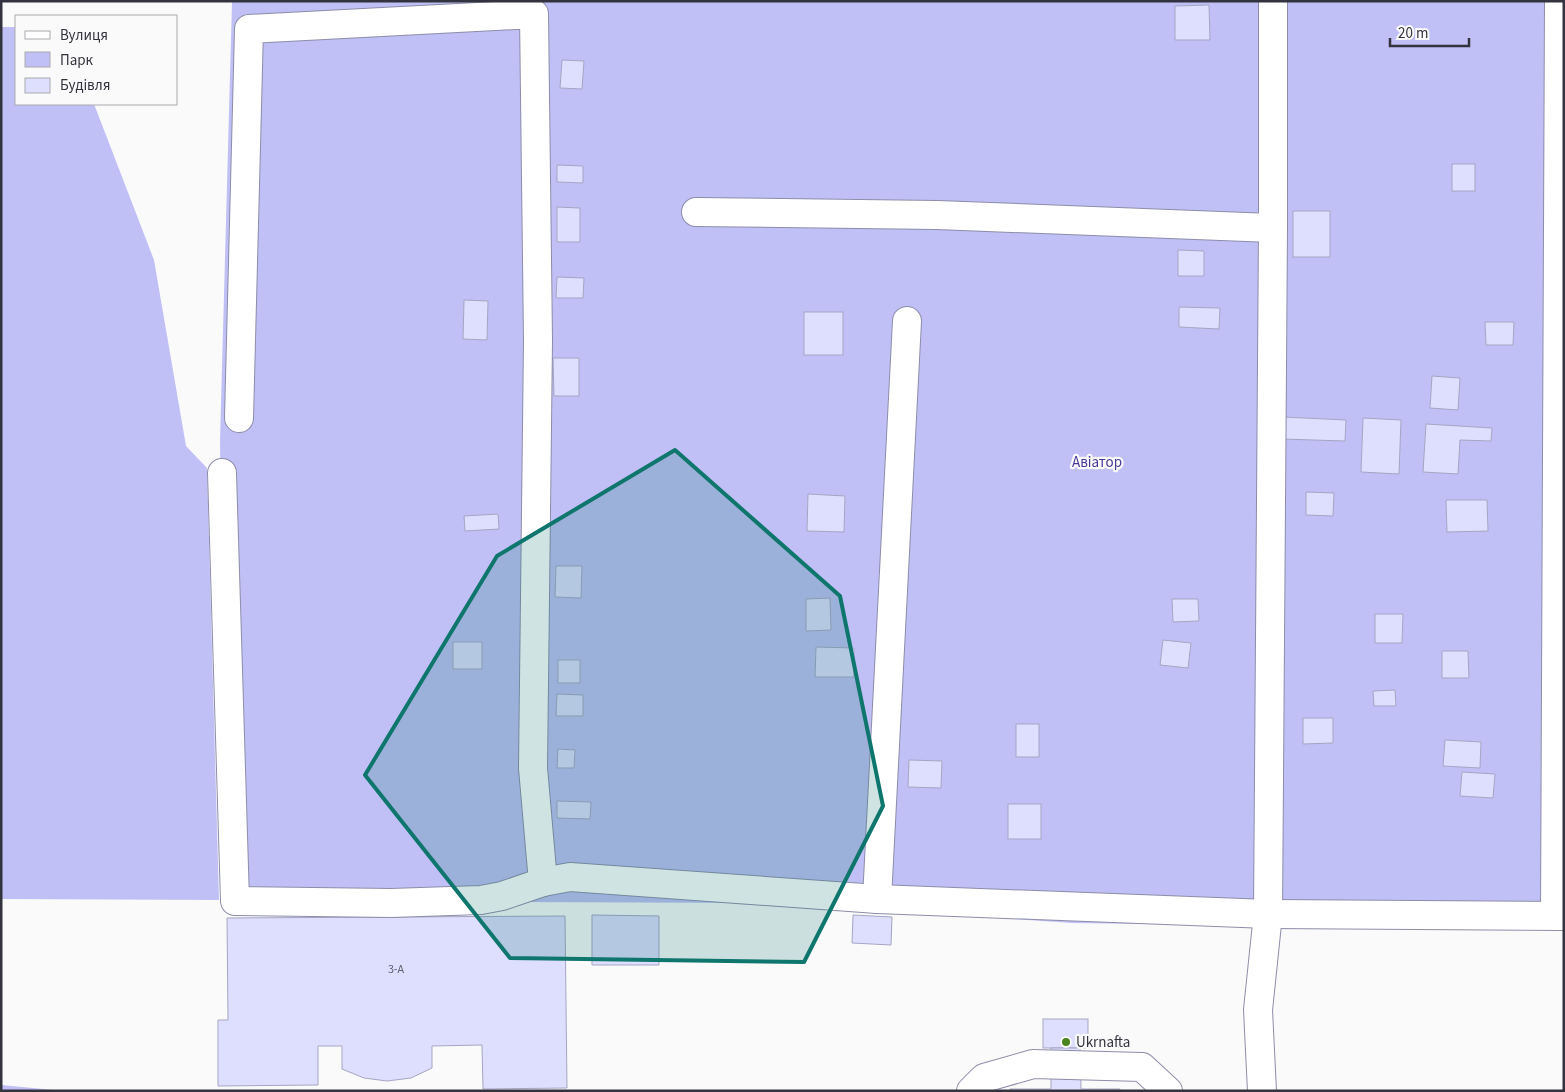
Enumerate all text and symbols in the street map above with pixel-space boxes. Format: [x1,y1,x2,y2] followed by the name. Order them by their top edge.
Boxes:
[15,15,178,105] legend
[1390,15,1469,47] scale bar
[1398,23,1428,44] text: 20 m
[60,25,108,46] text: Вулиця
[60,50,94,71] text: Парк
[60,75,110,96] text: Будівля
[1072,452,1122,473] park label: Авіатор
[388,961,405,978] house number: 3-А
[1076,1032,1130,1053] place label: Ukrnafta
[1060,1036,1072,1048] marker: Ukrnafta

